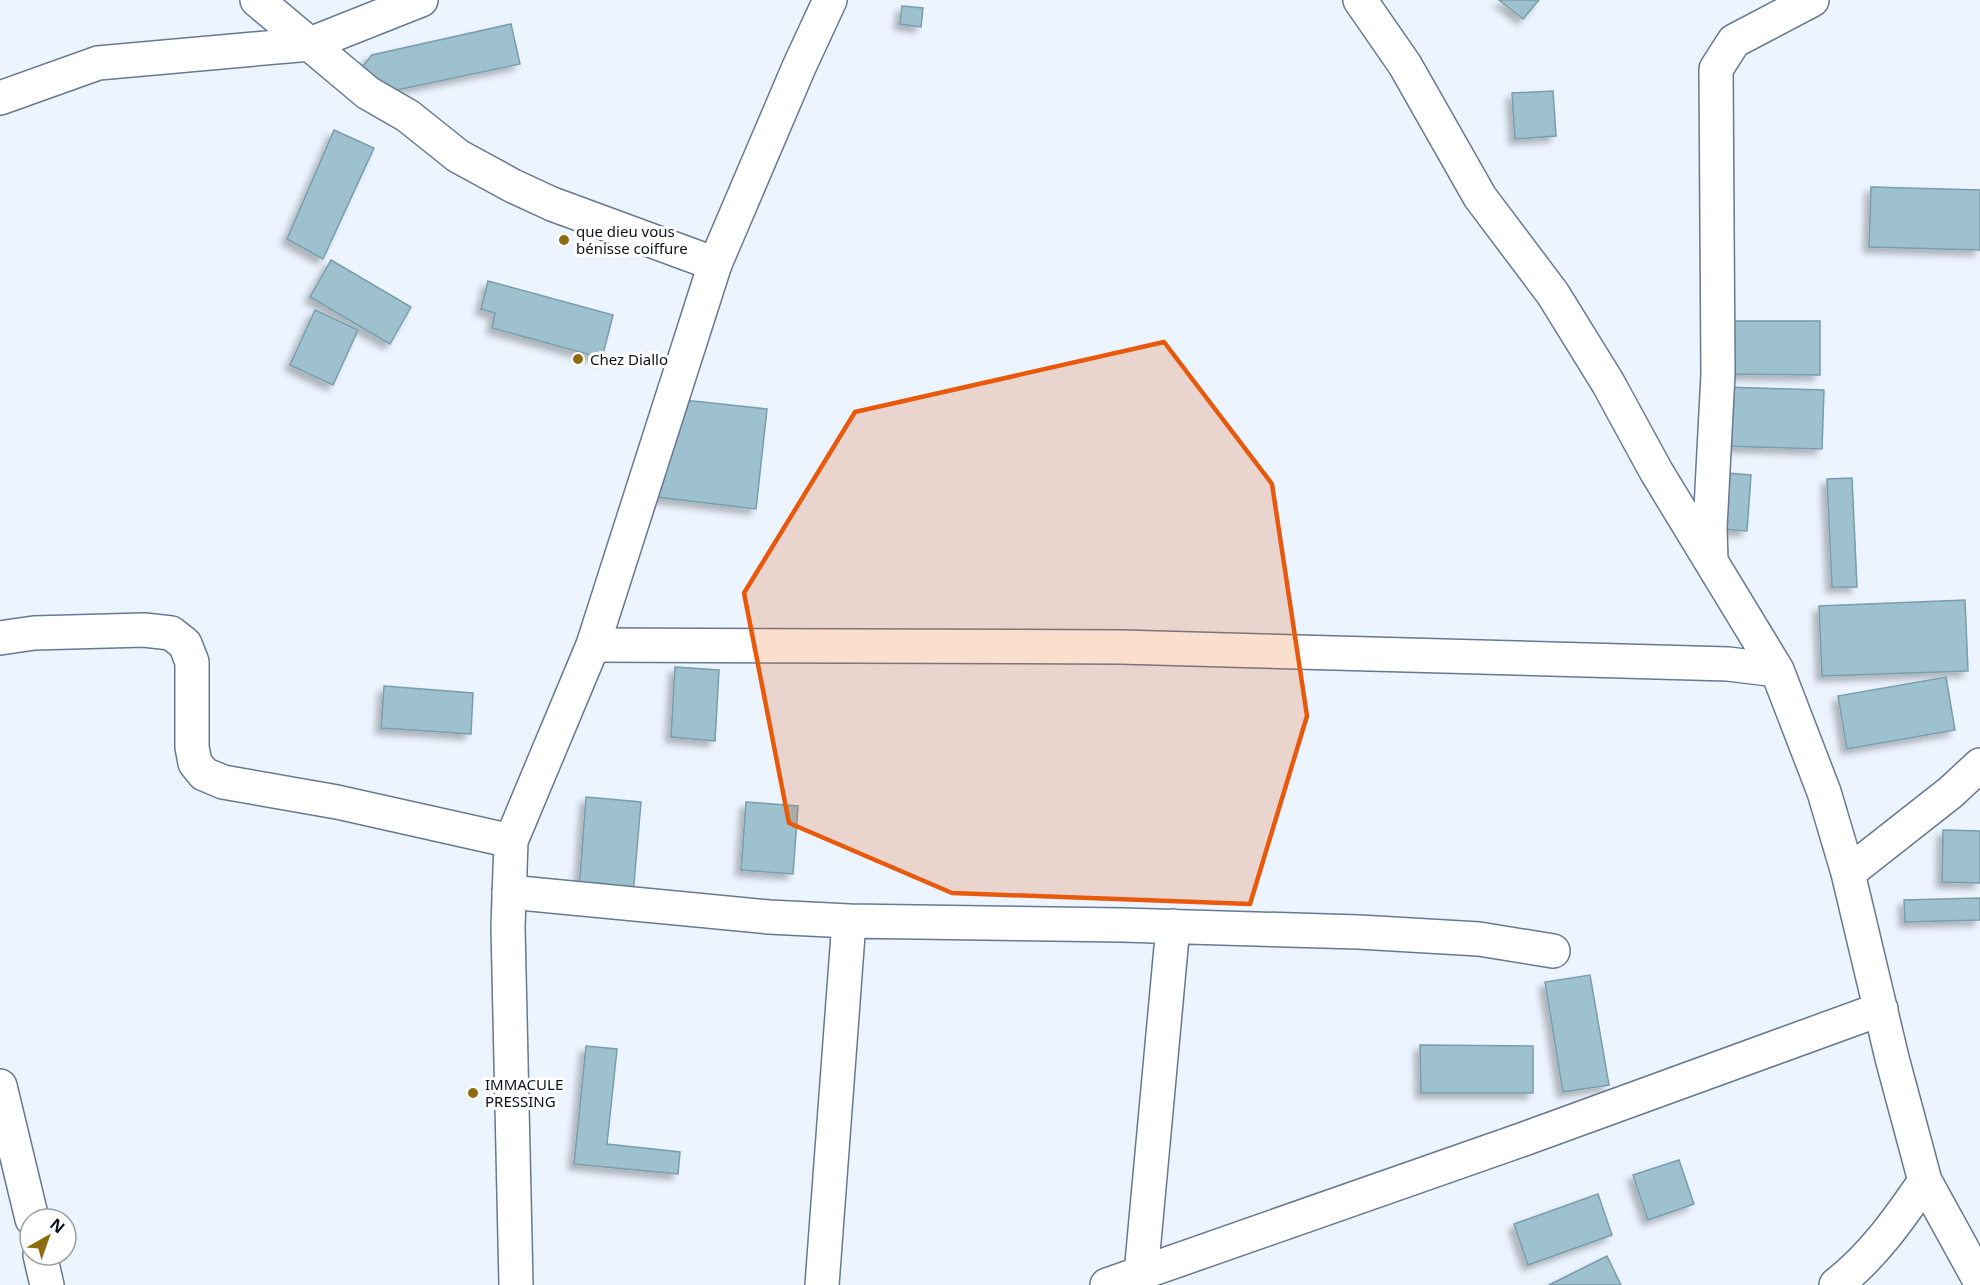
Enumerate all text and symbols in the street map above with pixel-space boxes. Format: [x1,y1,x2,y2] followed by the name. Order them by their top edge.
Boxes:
[576,221,688,258] place label: que dieu vous bénisse coiffure
[557,233,571,247] marker: que dieu vous bénisse coiffure
[590,349,668,369] place label: Chez Diallo
[571,352,585,366] marker: Chez Diallo
[485,1074,563,1111] place label: IMMACULE PRESSING
[466,1086,480,1100] marker: IMMACULE PRESSING
[18,1207,78,1267] north arrow
[46,1213,70,1238] text: N

